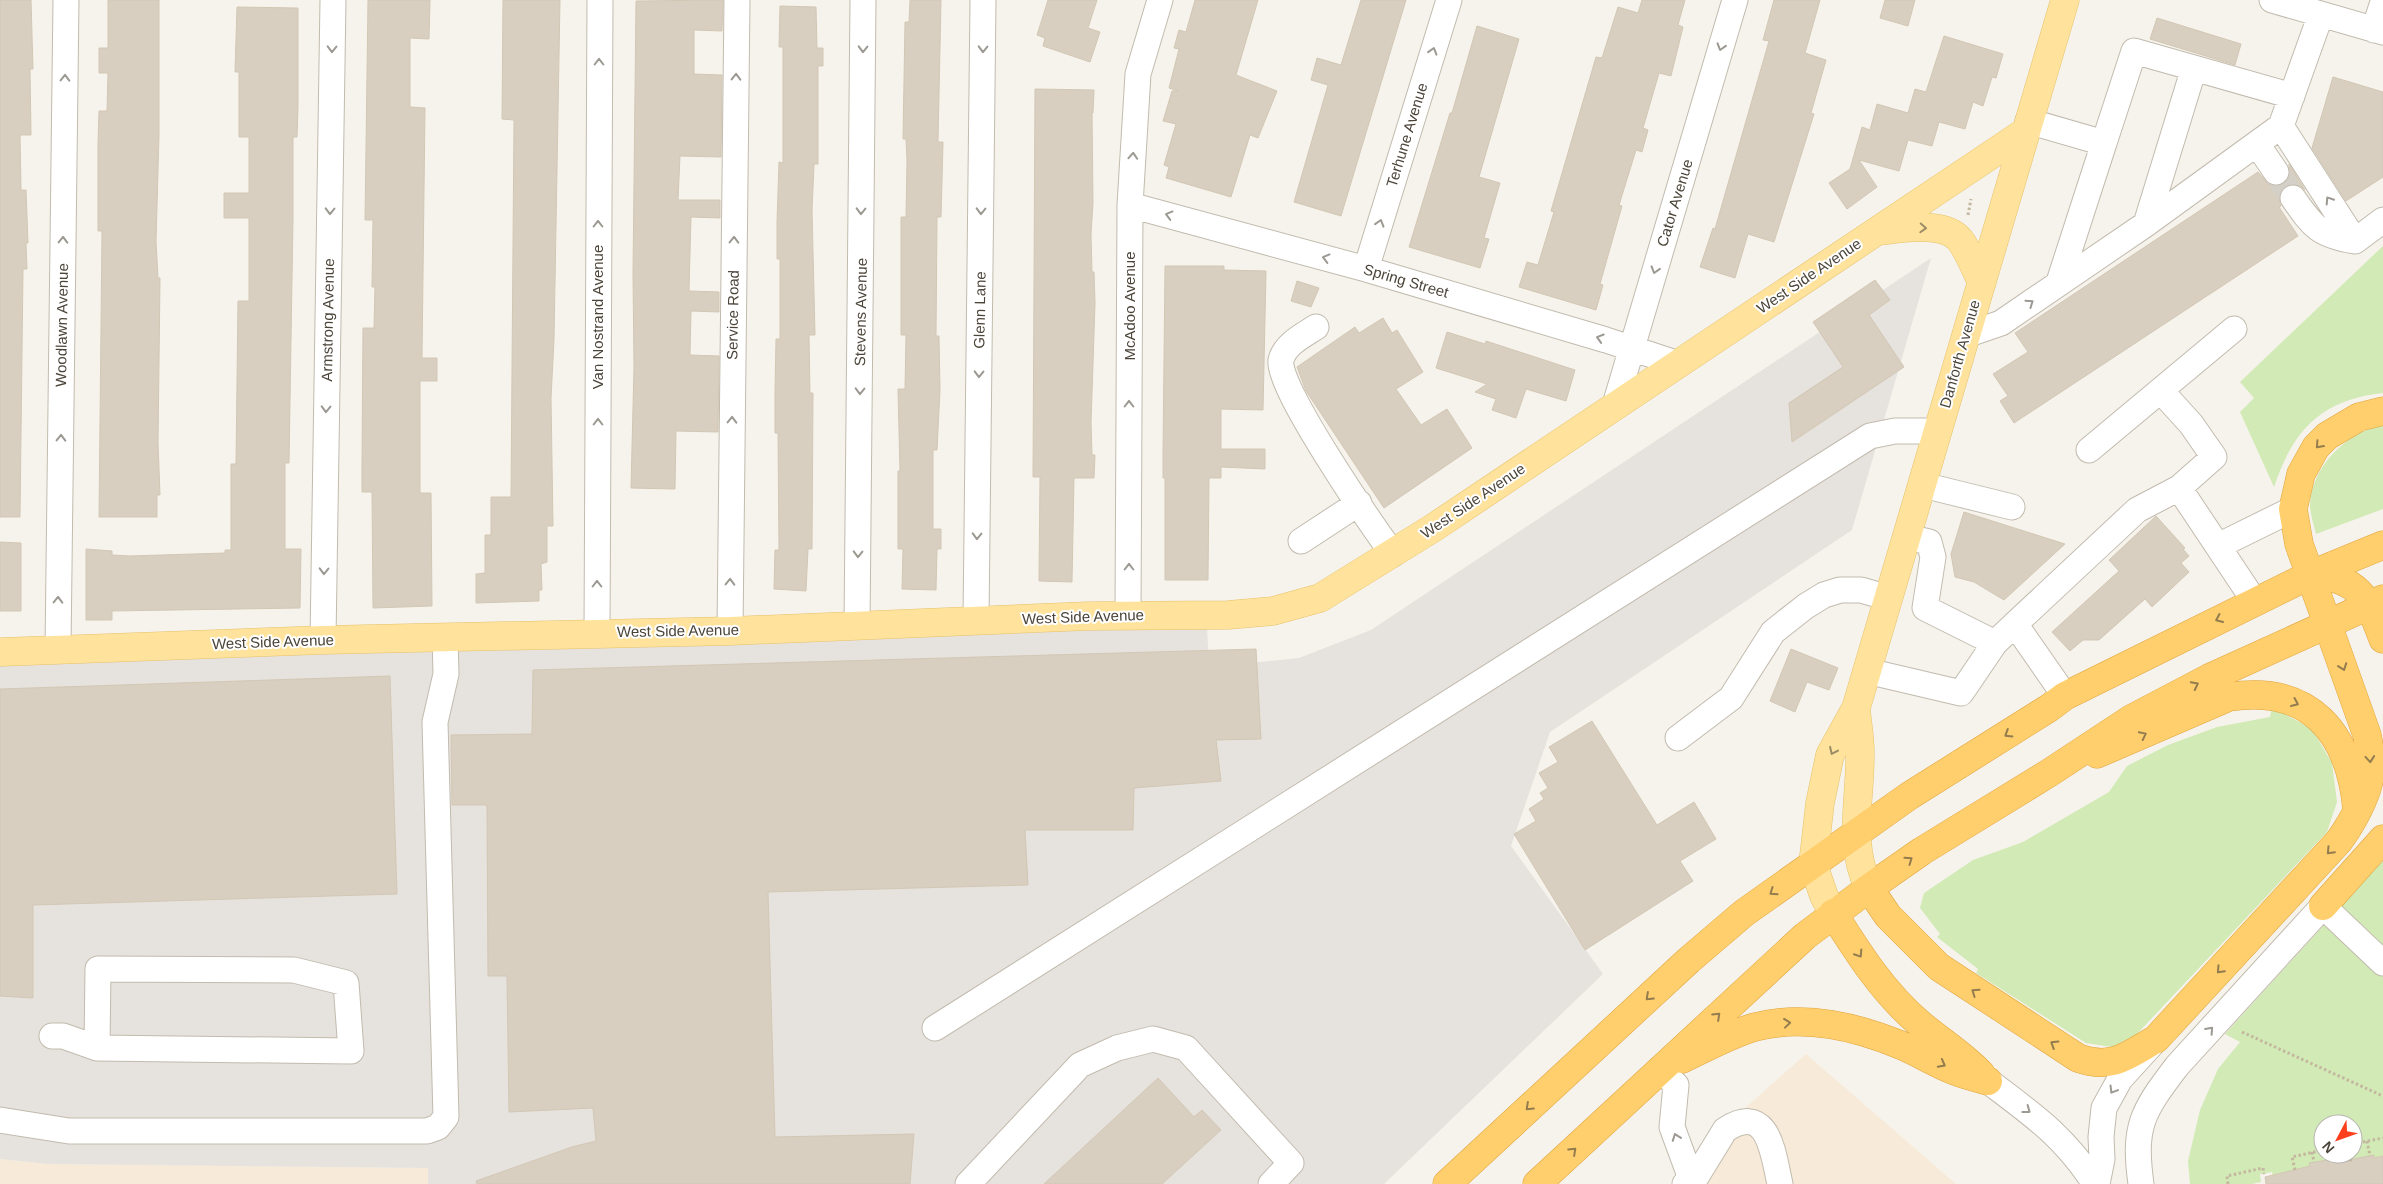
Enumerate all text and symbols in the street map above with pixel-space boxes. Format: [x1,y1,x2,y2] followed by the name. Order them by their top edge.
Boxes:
[1717,42,1727,50] one-way arrow
[327,45,337,53] one-way arrow
[858,45,868,53] one-way arrow
[978,45,988,53] one-way arrow
[1428,47,1438,55] one-way arrow
[594,58,604,66] one-way arrow
[731,73,741,80] one-way arrow
[60,74,71,82] one-way arrow
[1383,81,1430,189] street label: Terhune Avenue
[1127,152,1138,160] one-way arrow
[1653,157,1696,249] street label: Cator Avenue
[2326,196,2335,205] one-way arrow
[324,207,335,215] one-way arrow
[856,207,867,215] one-way arrow
[976,208,986,215] one-way arrow
[1165,210,1174,221] one-way arrow
[1375,219,1385,227] one-way arrow
[593,220,604,228] one-way arrow
[1919,223,1927,234] one-way arrow
[1753,234,1864,317] street label: West Side Avenue
[729,235,739,243] one-way arrow
[58,236,68,244] one-way arrow
[589,245,606,389] street label: Van Nostrand Avenue
[1121,252,1138,360] street label: McAdoo Avenue
[1322,253,1331,264] one-way arrow
[318,258,337,382] street label: Armstrong Avenue
[851,258,870,366] street label: Stevens Avenue
[1362,260,1451,301] street label: Spring Street
[52,263,71,387] street label: Woodlawn Avenue
[1651,265,1661,273] one-way arrow
[723,270,742,360] street label: Service Road
[970,271,989,349] street label: Glenn Lane
[1936,298,1983,410] street label: Danforth Avenue
[2024,300,2034,309] one-way arrow
[1596,334,1604,344] one-way arrow
[974,370,984,378] one-way arrow
[855,388,865,395] one-way arrow
[1124,400,1134,408] one-way arrow
[321,405,332,413] one-way arrow
[727,415,737,423] one-way arrow
[592,418,603,426] one-way arrow
[55,434,66,442] one-way arrow
[2316,439,2325,448] one-way arrow
[1417,459,1528,542] street label: West Side Avenue
[972,532,982,540] one-way arrow
[853,550,863,558] one-way arrow
[1124,562,1134,570] one-way arrow
[319,568,329,575] one-way arrow
[725,578,736,586] one-way arrow
[592,580,602,588] one-way arrow
[53,596,63,604] one-way arrow
[1022,606,1144,627] street label: West Side Avenue
[2215,613,2224,623] one-way arrow
[617,621,739,640] street label: West Side Avenue
[212,631,334,652] street label: West Side Avenue
[2337,663,2347,671] one-way arrow
[2190,681,2199,691] one-way arrow
[2290,696,2299,706] one-way arrow
[2004,728,2013,737] one-way arrow
[2137,732,2146,742] one-way arrow
[1829,746,1839,755] one-way arrow
[2364,755,2375,763] one-way arrow
[2327,845,2336,854] one-way arrow
[1903,857,1913,866] one-way arrow
[1769,886,1779,895] one-way arrow
[1853,949,1863,958] one-way arrow
[2217,965,2226,974] one-way arrow
[1971,988,1980,998] one-way arrow
[1645,991,1654,1000] one-way arrow
[1711,1013,1720,1022] one-way arrow
[1784,1018,1792,1029] one-way arrow
[2204,1027,2213,1036] one-way arrow
[2050,1040,2059,1050] one-way arrow
[1937,1058,1946,1068] one-way arrow
[2110,1084,2120,1093] one-way arrow
[1526,1102,1535,1111] one-way arrow
[2021,1104,2031,1113] one-way arrow
[2313,1114,2363,1164] north arrow
[1672,1133,1682,1141] one-way arrow
[2319,1138,2338,1157] text: N
[1567,1148,1576,1157] one-way arrow

